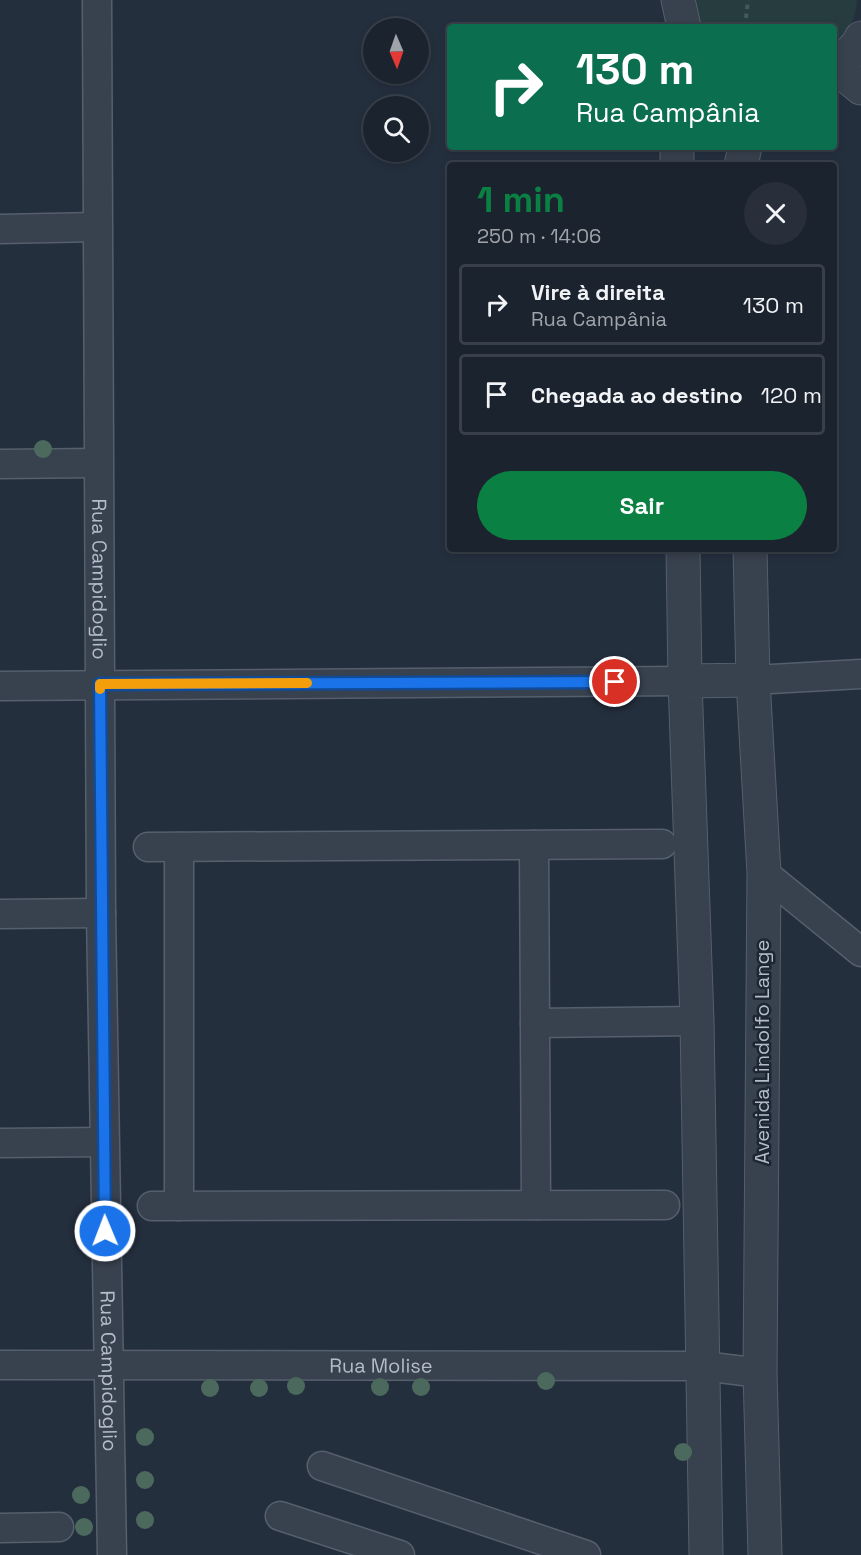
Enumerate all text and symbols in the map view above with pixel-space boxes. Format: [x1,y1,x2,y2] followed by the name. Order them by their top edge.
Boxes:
[363,18,429,84] north arrow
[363,18,429,162] map controls
[576,43,694,96] text: 130 m
[477,48,555,126] icon: right
[576,95,760,130] text: Rua Campânia
[363,96,429,162] button: search
[477,177,565,223] text: 1 min
[744,182,807,245] button: close
[477,223,601,249] text: 250 m · 14:06
[531,278,665,306] text: Vire à direita
[480,288,513,321] icon: right
[743,291,804,319] text: 130 m
[531,306,667,332] text: Rua Campânia
[480,378,513,411] icon: arrive
[531,381,743,409] text: Chegada ao destino
[761,381,822,409] text: 120 m
[477,471,807,540] button: Sair
[86,498,113,660] street label: Rua Campidoglio
[589,656,640,707] pin
[598,665,631,698] icon: arrive
[749,940,775,1164] street label: Avenida Lindolfo Lange
[73,1199,137,1263] position arrow
[94,1290,123,1452] street label: Rua Campidoglio
[329,1352,433,1379] street label: Rua Molise

